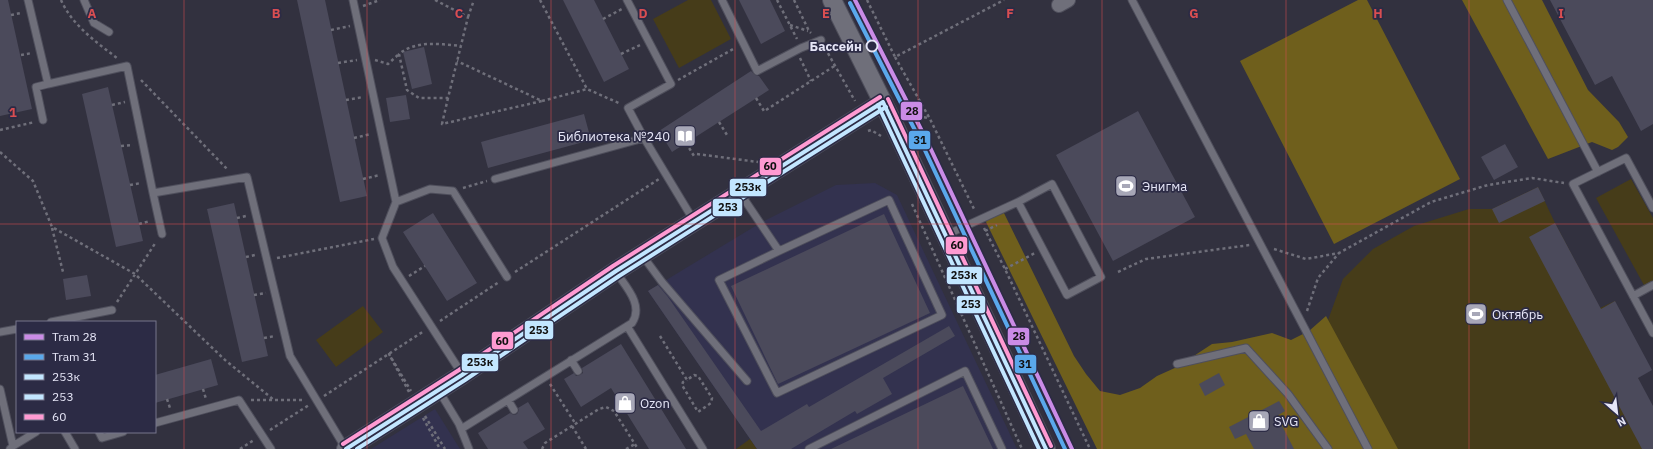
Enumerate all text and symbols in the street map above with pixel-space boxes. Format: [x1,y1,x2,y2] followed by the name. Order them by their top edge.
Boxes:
[88,5,97,22] text: A
[272,5,281,22] text: B
[455,5,464,22] text: C
[638,5,648,22] text: D
[822,5,830,22] text: E
[1006,5,1014,22] text: F
[1189,5,1199,22] text: G
[1373,5,1383,22] text: H
[1558,5,1564,22] text: I
[810,38,862,55] place label: Бассейн
[865,39,879,53] marker: Бассейн
[900,101,923,121] line badge: 28
[9,104,17,121] text: 1
[905,104,919,118] text: 28
[672,123,698,149] library icon: Библиотека №240
[558,128,670,145] place label: Библиотека №240
[908,130,931,150] line badge: 31
[913,133,927,147] text: 31
[759,157,782,176] line badge: 60
[763,159,777,173] text: 60
[1113,173,1139,199] sports icon: Энигма
[729,178,767,197] line badge: 253к
[1142,178,1187,195] place label: Энигма
[735,180,762,194] text: 253к
[712,198,743,217] line badge: 253
[718,200,738,214] text: 253
[945,236,968,255] line badge: 60
[950,238,964,252] text: 60
[946,266,983,285] line badge: 253к
[951,268,978,282] text: 253к
[956,295,986,314] line badge: 253
[961,297,981,311] text: 253
[1463,301,1489,327] sports icon: Октябрь
[1492,306,1543,323] place label: Октябрь
[524,320,554,340] line badge: 253
[16,321,156,433] legend
[529,323,549,337] text: 253
[1007,327,1030,346] line badge: 28
[52,329,97,344] text: Tram 28
[1012,329,1026,343] text: 28
[491,331,514,350] line badge: 60
[495,334,509,348] text: 60
[52,349,97,364] text: Tram 31
[461,353,499,372] line badge: 253к
[1014,354,1037,374] line badge: 31
[467,355,494,369] text: 253к
[1018,357,1032,371] text: 31
[52,369,81,384] text: 253к
[52,389,74,404] text: 253
[612,390,638,416] shop icon: Ozon
[1597,393,1637,433] north arrow
[640,395,670,412] place label: Ozon
[1246,408,1272,434] shop icon: SVG
[52,409,66,424] text: 60
[1274,413,1298,430] place label: SVG
[1615,414,1628,430] text: N

